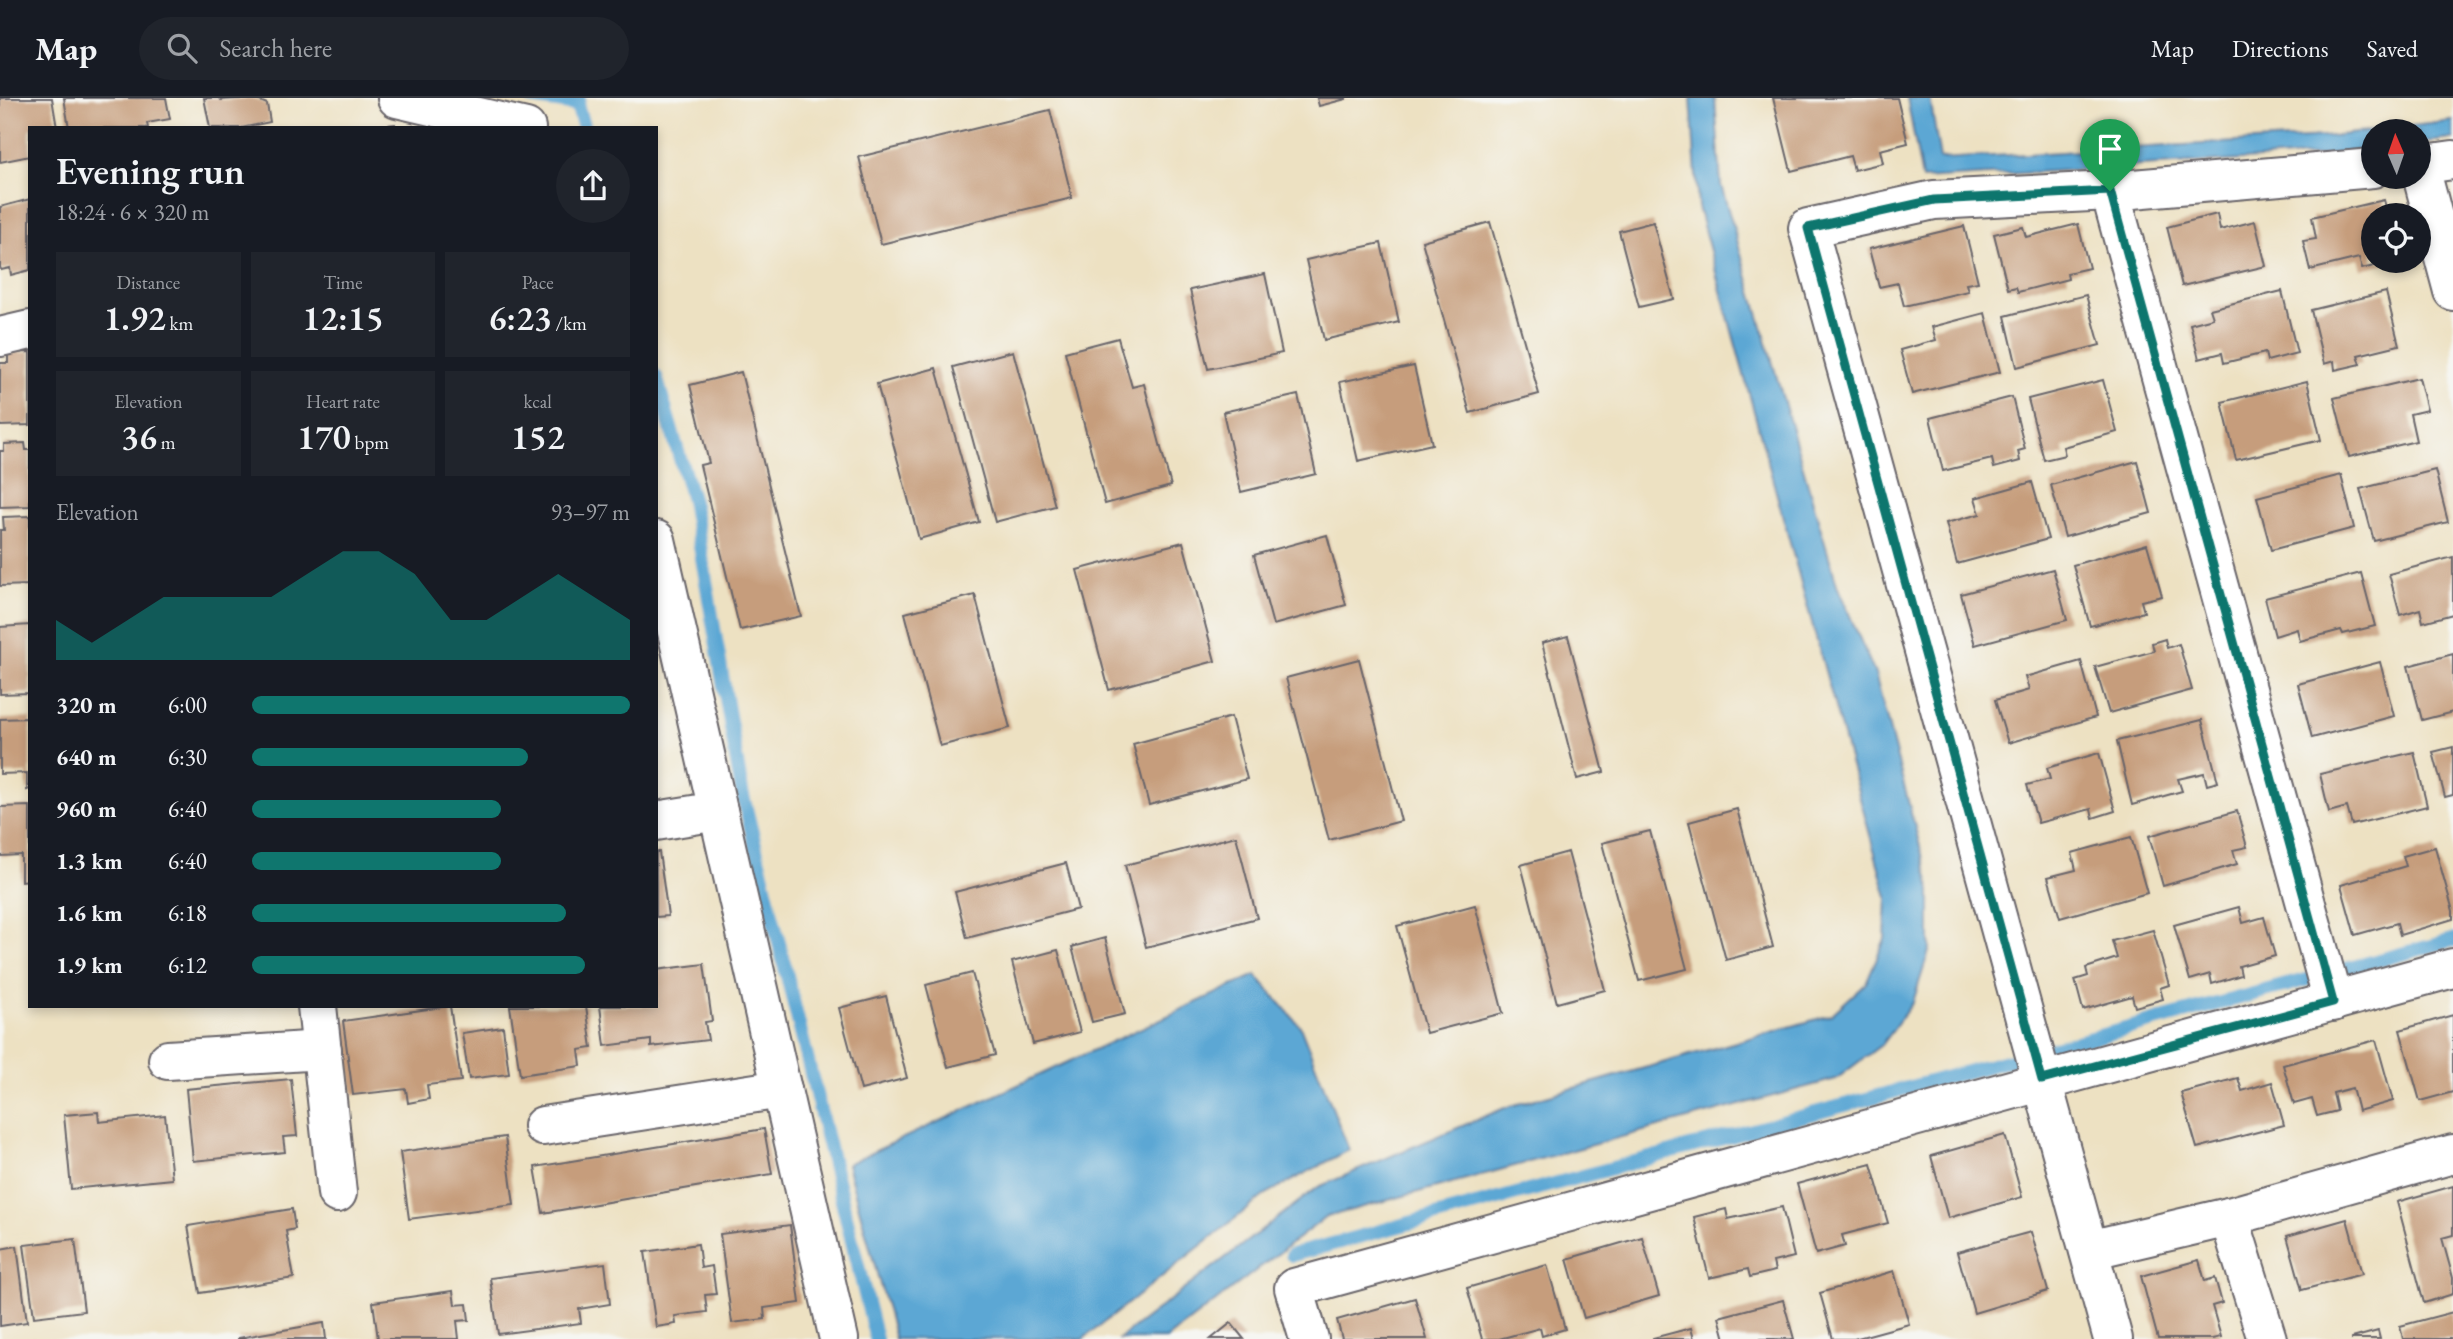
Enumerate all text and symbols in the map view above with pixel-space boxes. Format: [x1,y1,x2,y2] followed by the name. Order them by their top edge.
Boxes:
[139,17,629,80] search box
[35,27,97,70] text: Map
[163,29,201,67] icon: search
[219,31,332,65] text: Search here
[2151,33,2194,64] text: Map
[2232,33,2329,64] text: Directions
[2367,33,2418,64] text: Saved
[2080,119,2140,191] pin
[2361,119,2431,189] north arrow
[2361,119,2431,273] map controls
[2091,130,2129,168] icon: arrive
[56,146,245,195] text: Evening run
[556,149,630,223] button: share
[56,197,209,227] text: 18:24 · 6 × 320 m
[2361,203,2431,273] button: locate
[117,270,180,295] text: Distance
[323,270,363,295] text: Time
[522,270,554,295] text: Pace
[103,295,166,340] text: 1.92
[302,295,384,340] text: 12:15
[488,295,552,340] text: 6:23
[166,311,193,336] text: km
[552,311,587,336] text: /km
[114,389,183,414] text: Elevation
[306,389,380,414] text: Heart rate
[523,389,552,414] text: kcal
[121,414,157,459] text: 36
[297,414,351,459] text: 170
[511,414,565,459] text: 152
[157,430,176,455] text: m
[351,430,389,455] text: bpm
[56,497,139,527] text: Elevation
[551,497,630,527] text: 93–97 m
[56,690,117,720] text: 320 m
[168,690,207,720] text: 6:00
[56,742,117,772] text: 640 m
[168,742,207,772] text: 6:30
[56,794,117,824] text: 960 m
[168,794,207,824] text: 6:40
[56,846,123,876] text: 1.3 km
[168,846,207,876] text: 6:40
[56,898,123,928] text: 1.6 km
[168,898,207,928] text: 6:18
[56,950,123,980] text: 1.9 km
[168,950,207,980] text: 6:12

